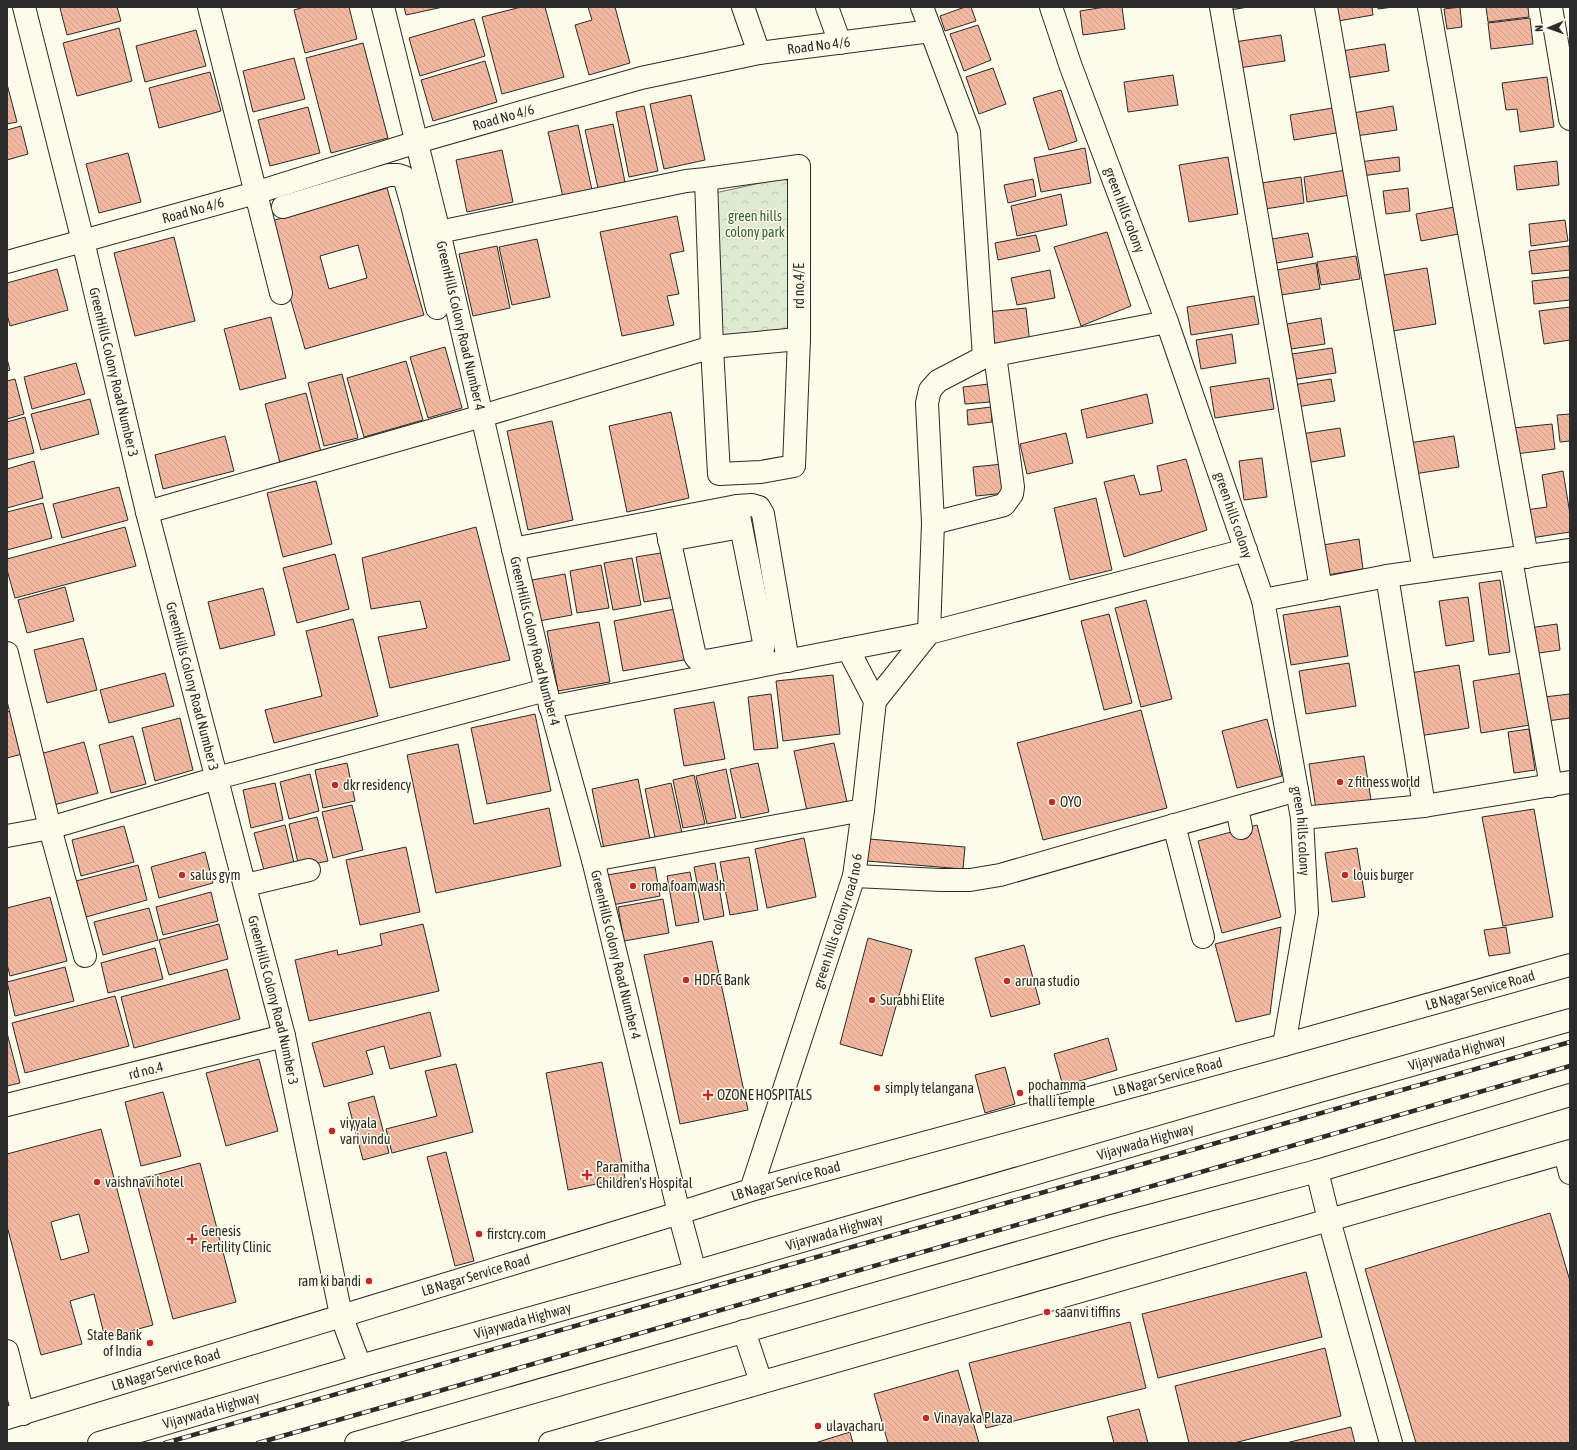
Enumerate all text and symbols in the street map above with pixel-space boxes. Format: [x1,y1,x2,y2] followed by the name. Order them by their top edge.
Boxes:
[1529,8,1569,48] north arrow
[1533,25,1545,32] text: N
[786,33,852,57] street label: Road No 4/6
[471,101,536,134] street label: Road No 4/6
[1101,165,1148,255] street label: green hills colony
[160,194,226,226] street label: Road No 4/6
[725,208,785,240] park label: green hills colony park
[433,239,489,412] street label: GreenHills Colony Road Number 4
[791,263,807,309] street label: rd no.4/E
[86,286,142,458] street label: GreenHills Colony Road Number 3
[1211,470,1256,561] street label: green hills colony
[507,555,564,728] street label: GreenHills Colony Road Number 4
[163,600,222,772] street label: GreenHills Colony Road Number 3
[1348,774,1420,790] place label: z fitness world
[343,777,411,793] place label: dkr residency
[1335,777,1345,787] marker: z fitness world
[330,780,340,790] marker: dkr residency
[1288,785,1313,876] street label: green hills colony
[1060,794,1082,810] place label: OYO
[1047,797,1057,807] marker: OYO
[810,852,865,990] street label: green hills colony road no 6
[190,867,241,883] place label: salus gym
[1353,867,1414,883] place label: louis burger
[588,868,644,1041] street label: GreenHills Colony Road Number 4
[177,870,187,880] marker: salus gym
[1340,870,1350,880] marker: louis burger
[641,878,726,894] place label: roma foam wash
[628,881,638,891] marker: roma foam wash
[245,914,302,1086] street label: GreenHills Colony Road Number 3
[1424,967,1536,1013] street label: LB Nagar Service Road
[694,972,750,988] place label: HDFC Bank
[1015,973,1080,989] place label: aruna studio
[681,975,691,985] marker: HDFC Bank
[1002,976,1012,986] marker: aruna studio
[880,992,945,1008] place label: Surabhi Elite
[867,995,877,1005] marker: Surabhi Elite
[1406,1031,1507,1073] street label: Vijaywada Highway
[1111,1054,1224,1099] street label: LB Nagar Service Road
[127,1058,165,1082] street label: rd no.4
[1028,1077,1095,1109] place label: pochamma thalli temple
[885,1080,974,1096] place label: simply telangana
[872,1083,882,1093] marker: simply telangana
[717,1087,812,1103] place label: OZONE HOSPITALS
[1015,1088,1025,1098] marker: pochamma thalli temple
[702,1089,714,1101] marker: OZONE HOSPITALS
[340,1115,391,1147] place label: viyyala vari vindu
[1095,1120,1196,1163] street label: Vijaywada Highway
[327,1126,337,1136] marker: viyyala vari vindu
[729,1158,842,1204] street label: LB Nagar Service Road
[596,1159,693,1191] place label: Paramitha Children's Hospital
[581,1169,593,1181] marker: Paramitha Children's Hospital
[105,1174,184,1190] place label: vaishnavi hotel
[92,1177,102,1187] marker: vaishnavi hotel
[784,1210,885,1253] street label: Vijaywada Highway
[201,1223,272,1255] place label: Genesis Fertility Clinic
[487,1226,546,1242] place label: firstcry.com
[474,1229,484,1239] marker: firstcry.com
[186,1233,198,1245] marker: Genesis Fertility Clinic
[419,1251,532,1299] street label: LB Nagar Service Road
[298,1273,361,1289] place label: ram ki bandi
[364,1276,374,1286] marker: ram ki bandi
[472,1299,573,1342] street label: Vijaywada Highway
[1055,1304,1121,1320] place label: saanvi tiffins
[1042,1307,1052,1317] marker: saanvi tiffins
[87,1327,142,1359] place label: State Bank of India
[145,1338,155,1348] marker: State Bank of India
[110,1345,222,1394] street label: LB Nagar Service Road
[161,1388,262,1432] street label: Vijaywada Highway
[934,1410,1013,1426] place label: Vinayaka Plaza
[921,1413,931,1423] marker: Vinayaka Plaza
[826,1418,885,1434] place label: ulavacharu
[813,1421,823,1431] marker: ulavacharu

